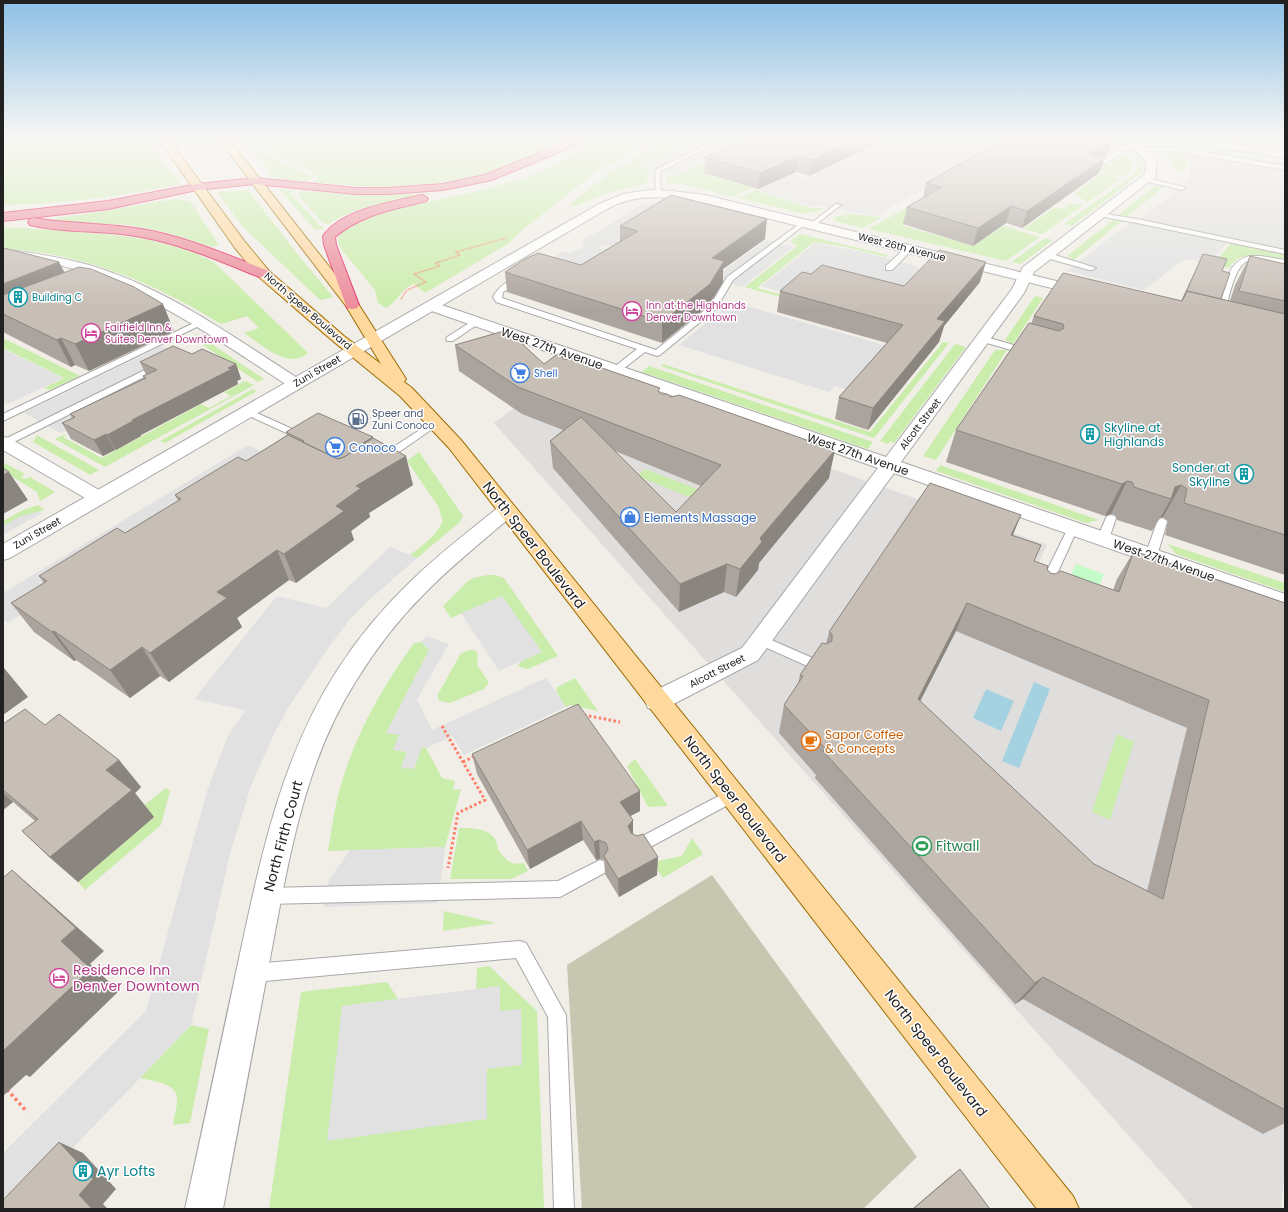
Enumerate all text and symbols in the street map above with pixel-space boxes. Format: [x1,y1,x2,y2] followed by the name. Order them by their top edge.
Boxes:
[857,229,947,265] street label: West 26th Avenue
[261,269,355,353] street label: North Speer Boulevard
[7,286,29,308] building icon: Building C
[32,290,82,305] place label: Building C
[646,298,746,325] place label: Inn at the Highlands Denver Downtown
[621,300,643,322] hotel icon: Inn at the Highlands Denver Downtown
[105,320,228,347] place label: Fairfield Inn & Suites Denver Downtown
[80,322,102,344] hotel icon: Fairfield Inn & Suites Denver Downtown
[499,323,605,373] street label: West 27th Avenue
[290,351,344,391] street label: Zuni Street
[509,362,531,384] supermarket icon: Shell
[534,366,557,381] place label: Shell
[896,395,945,453] street label: Alcott Street
[372,406,435,433] place label: Speer and Zuni Conoco
[347,408,369,430] fuel station icon: Speer and Zuni Conoco
[1104,419,1164,450] place label: Skyline at Highlands
[1079,423,1101,445] building icon: Skyline at Highlands
[805,429,911,479] street label: West 27th Avenue
[324,436,346,458] supermarket icon: Conoco
[349,439,397,456] place label: Conoco
[1172,459,1230,490] place label: Sonder at Skyline
[1233,463,1255,485] building icon: Sonder at Skyline
[478,477,590,613] street label: North Speer Boulevard
[619,506,641,528] shop icon: Elements Massage
[644,509,757,526] place label: Elements Massage
[10,513,64,553] street label: Zuni Street
[1111,535,1217,585] street label: West 27th Avenue
[686,650,748,692] street label: Alcott Street
[825,726,903,757] place label: Sapor Coffee & Concepts
[800,730,822,752] cafe icon: Sapor Coffee & Concepts
[679,731,791,867] street label: North Speer Boulevard
[259,778,307,894] street label: North Firth Court
[911,835,933,857] sports icon: Fitwall
[936,836,979,856] place label: Fitwall
[73,960,200,996] place label: Residence Inn Denver Downtown
[48,967,70,989] hotel icon: Residence Inn Denver Downtown
[880,985,992,1121] street label: North Speer Boulevard
[72,1160,94,1182] building icon: Ayr Lofts
[97,1161,155,1181] place label: Ayr Lofts

